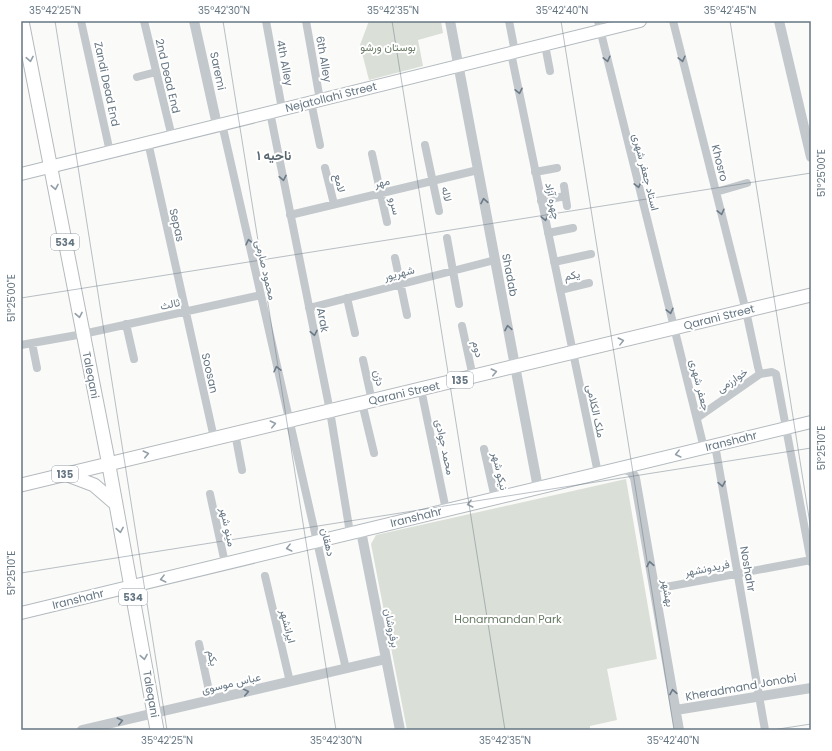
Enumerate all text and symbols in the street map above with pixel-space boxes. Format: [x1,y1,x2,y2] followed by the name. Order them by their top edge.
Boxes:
[29,3,81,18] text: 35°42'25"N
[198,3,250,18] text: 35°42'30"N
[367,3,419,18] text: 35°42'35"N
[536,3,588,18] text: 35°42'40"N
[704,3,756,18] text: 35°42'45"N
[312,35,336,84] street label: 6th Alley
[152,37,184,115] street label: 2nd Dead End
[273,39,297,88] street label: 4th Alley
[360,39,416,55] park label: بوستان ورشو
[90,40,124,128] street label: Zandi Dead End
[206,50,230,92] street label: Saremi
[602,55,611,62] one-way arrow
[25,56,33,62] one-way arrow
[678,56,686,62] one-way arrow
[284,78,378,116] street label: Nejatollahi Street
[514,88,523,94] one-way arrow
[629,132,663,212] street label: استاد جعفر شهری
[708,143,732,183] street label: Khosro
[257,146,291,165] district label: ناحیه ۱
[814,149,829,197] text: 51°25'00"E
[330,172,350,194] street label: لامع
[372,172,392,192] street label: مهر
[278,175,287,181] one-way arrow
[541,181,565,221] street label: چهره آزاد
[634,182,642,188] one-way arrow
[50,184,58,190] one-way arrow
[438,185,456,203] street label: لاله
[385,196,405,217] street label: سرو
[480,198,489,204] one-way arrow
[165,207,189,244] street label: Sepas
[716,208,725,215] one-way arrow
[540,215,549,222] one-way arrow
[51,234,79,250] road number: 534
[251,238,281,302] street label: محمود صارمی
[245,239,253,245] one-way arrow
[498,252,522,298] street label: Shadab
[381,261,416,285] street label: شهریور
[562,266,582,284] street label: یکم
[4,274,19,322] text: 51°25'00"E
[159,294,182,314] street label: ثالث
[682,300,756,334] street label: Qarani Street
[313,306,333,334] street label: Arak
[665,308,673,314] one-way arrow
[75,311,83,318] one-way arrow
[504,325,513,332] one-way arrow
[309,330,318,336] one-way arrow
[617,337,624,346] one-way arrow
[468,339,488,359] street label: دوم
[79,350,103,400] street label: Taleqani
[198,351,222,395] street label: Soosan
[686,358,714,412] street label: جعفر شهری
[713,364,751,396] street label: خوارزمی
[274,366,282,372] one-way arrow
[369,368,389,388] street label: دژن
[491,368,498,376] one-way arrow
[447,372,473,388] road number: 135
[367,377,441,409] street label: Qarani Street
[583,383,609,439] street label: ملک الکلامی
[431,418,459,476] street label: محمد جوادی
[269,421,276,429] one-way arrow
[814,426,829,470] text: 51°25'10"E
[704,427,758,455] street label: Iranshahr
[488,449,512,492] street label: نیکو شهر
[675,449,682,458] one-way arrow
[143,451,149,459] one-way arrow
[52,466,78,482] road number: 135
[717,480,725,487] one-way arrow
[467,500,473,508] one-way arrow
[389,503,443,531] street label: Iranshahr
[216,505,240,548] street label: مینو شهر
[116,526,124,533] one-way arrow
[317,526,339,558] street label: دهقان
[286,543,293,552] one-way arrow
[736,545,760,593] street label: Noshahr
[4,551,19,595] text: 51°25'10"E
[682,556,731,580] street label: فریدونشهر
[646,560,655,567] one-way arrow
[159,574,166,582] one-way arrow
[658,577,678,608] street label: بهشهر
[51,585,105,613] street label: Iranshahr
[119,589,147,605] road number: 534
[276,606,300,645] street label: ایرانشهر
[380,607,404,649] street label: برفروشان
[454,611,562,627] park label: Honarmandan Park
[204,648,222,668] street label: یکم
[139,654,148,661] one-way arrow
[200,668,263,698] street label: عباس موسوی
[139,669,163,719] street label: Taleqani
[684,669,798,705] street label: Kheradmand Jonobi
[243,688,250,696] one-way arrow
[669,688,677,695] one-way arrow
[117,718,123,726] one-way arrow
[141,733,193,748] text: 35°42'25"N
[310,733,362,748] text: 35°42'30"N
[479,733,531,748] text: 35°42'35"N
[647,733,699,748] text: 35°42'40"N

